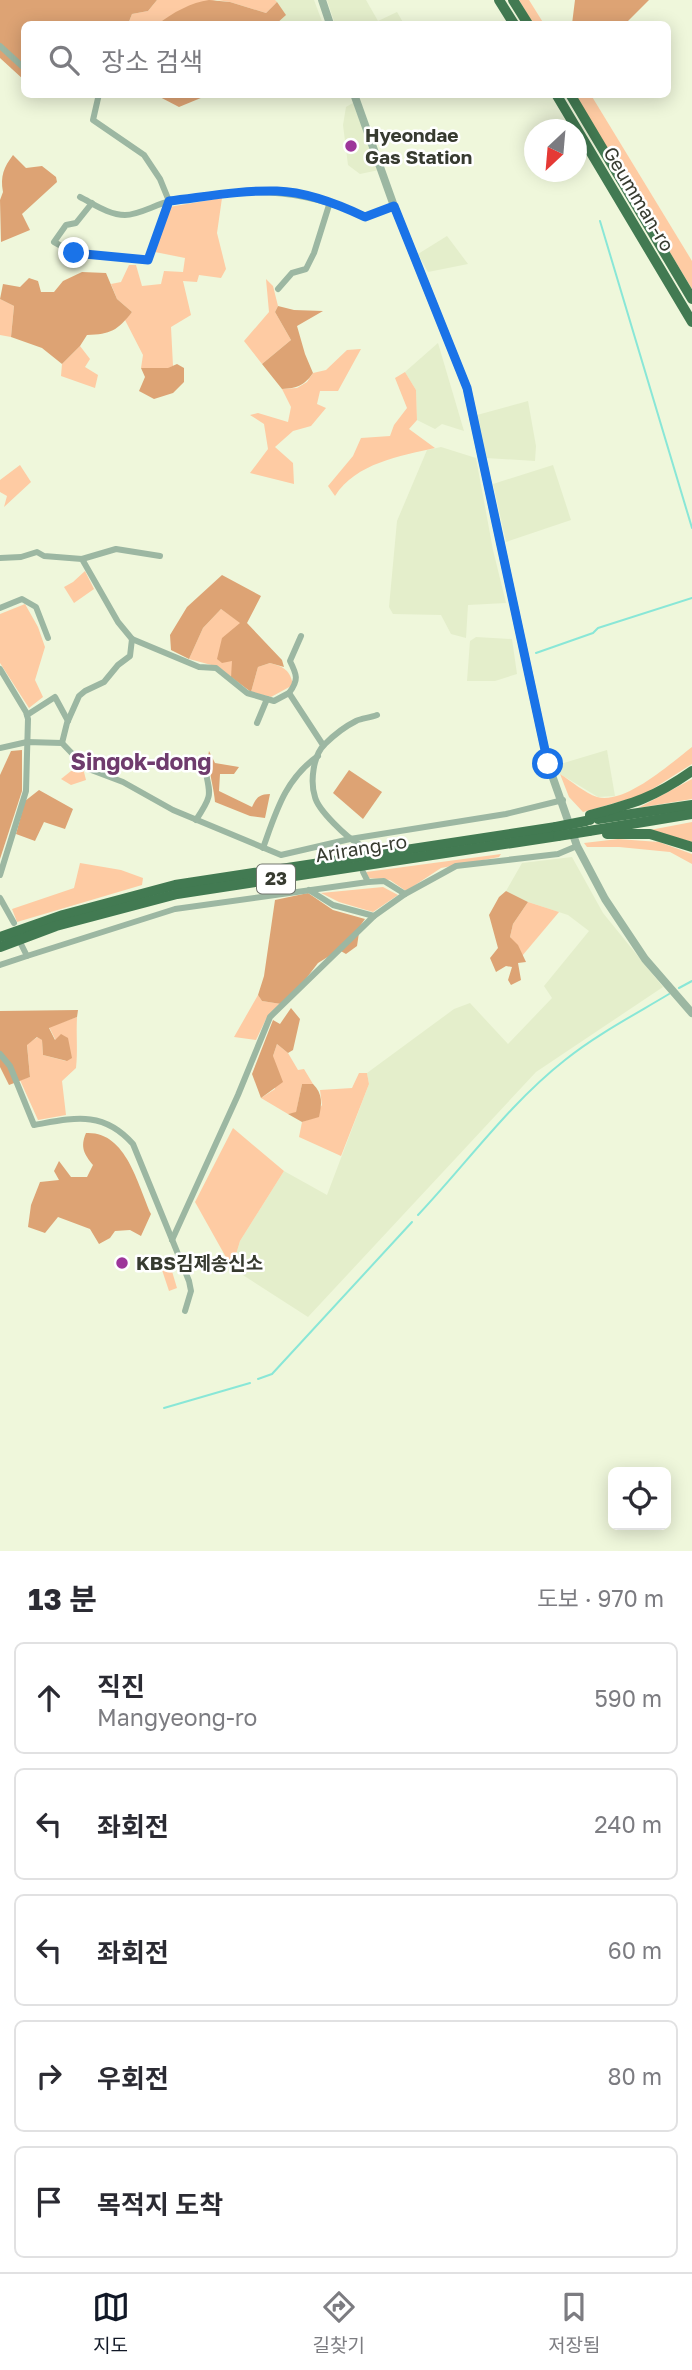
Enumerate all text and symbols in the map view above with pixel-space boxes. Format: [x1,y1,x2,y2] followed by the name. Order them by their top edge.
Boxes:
[21,21,671,98] search box
[45,41,83,79] icon: search
[101,46,203,77] text: 장소 검색
[524,119,587,182] north arrow
[365,123,472,168] place label: Hyeondae Gas Station
[343,138,359,154] marker: Hyeondae Gas Station
[599,142,680,255] street label: Geumman-ro
[58,237,89,268] route end
[71,747,211,775] district label: Singok-dong
[532,748,563,779] route start
[313,829,408,866] street label: Arirang-ro
[257,864,295,894] road number: 23
[136,1251,263,1274] place label: KBS김제송신소
[114,1255,130,1271] marker: KBS김제송신소
[608,1467,671,1530] map controls
[608,1467,671,1530] button: locate
[28,1581,97,1617] text: 13 분
[537,1584,664,1612] text: 도보 · 970 m
[97,1671,145,1702] text: 직진
[30,1679,68,1717] icon: ahead
[594,1684,662,1712] text: 590 m
[97,1703,257,1731] text: Mangyeong-ro
[30,1805,68,1843] icon: left
[594,1810,662,1838] text: 240 m
[97,1811,169,1842] text: 좌회전
[30,1931,68,1969] icon: left
[608,1936,662,1964] text: 60 m
[97,1937,169,1968] text: 좌회전
[30,2057,68,2095] icon: right
[608,2062,662,2090] text: 80 m
[97,2063,169,2094] text: 우회전
[30,2183,68,2221] icon: arrive
[97,2189,223,2220] text: 목적지 도착
[92,2288,130,2357] tab: 지도
[313,2288,365,2357] tab: 길찾기
[548,2288,600,2357] tab: 저장됨

